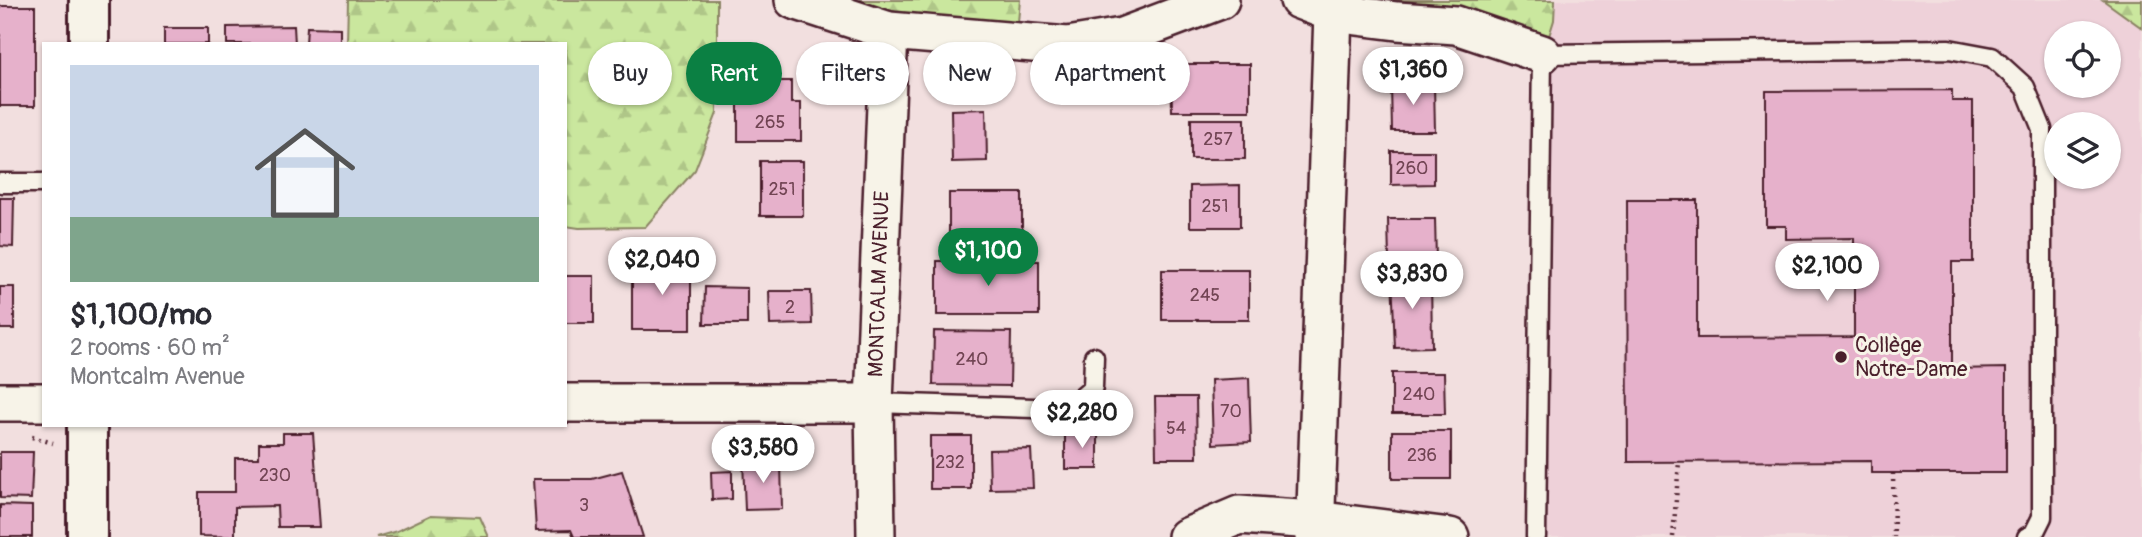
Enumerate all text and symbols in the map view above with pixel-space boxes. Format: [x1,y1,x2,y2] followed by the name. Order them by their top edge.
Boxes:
[2044,21,2121,189] map controls
[2044,21,2121,98] button: locate
[588,42,672,105] chip: Buy
[686,42,782,105] chip: Rent
[796,42,909,105] chip: Filters
[923,42,1016,105] chip: New
[1030,42,1190,105] chip: Apartment
[1356,48,1470,107] pin: $1,360
[1378,55,1448,84] text: $1,360
[242,110,368,236] icon: home
[755,111,785,134] house number: 265
[2044,112,2121,189] button: layers
[1203,128,1233,151] house number: 257
[1396,157,1428,180] house number: 260
[769,178,795,201] house number: 251
[862,190,896,378] street label: MONTCALM AVENUE
[1202,195,1228,218] house number: 251
[931,229,1045,288] pin: $1,100
[954,236,1022,265] text: $1,100
[605,238,719,297] pin: $2,040
[1770,244,1884,303] pin: $2,100
[624,245,700,274] text: $2,040
[1791,251,1863,280] text: $2,100
[1355,252,1469,311] pin: $3,830
[1376,259,1448,288] text: $3,830
[1190,284,1220,307] house number: 245
[70,296,212,333] text: $1,100/mo
[785,296,795,319] house number: 2
[1855,332,1968,383] place label: Collège Notre-Dame
[70,333,230,362] text: 2 rooms · 60 m²
[956,348,988,371] house number: 240
[1833,349,1849,365] marker: Collège Notre-Dame
[70,362,245,391] text: Montcalm Avenue
[1403,383,1435,406] house number: 240
[1025,391,1139,450] pin: $2,280
[1046,398,1118,427] text: $2,280
[1220,400,1242,423] house number: 70
[1166,417,1187,440] house number: 54
[706,426,820,485] pin: $3,580
[728,433,798,462] text: $3,580
[1407,444,1437,467] house number: 236
[935,451,965,474] house number: 232
[259,464,291,487] house number: 230
[579,494,589,517] house number: 3

